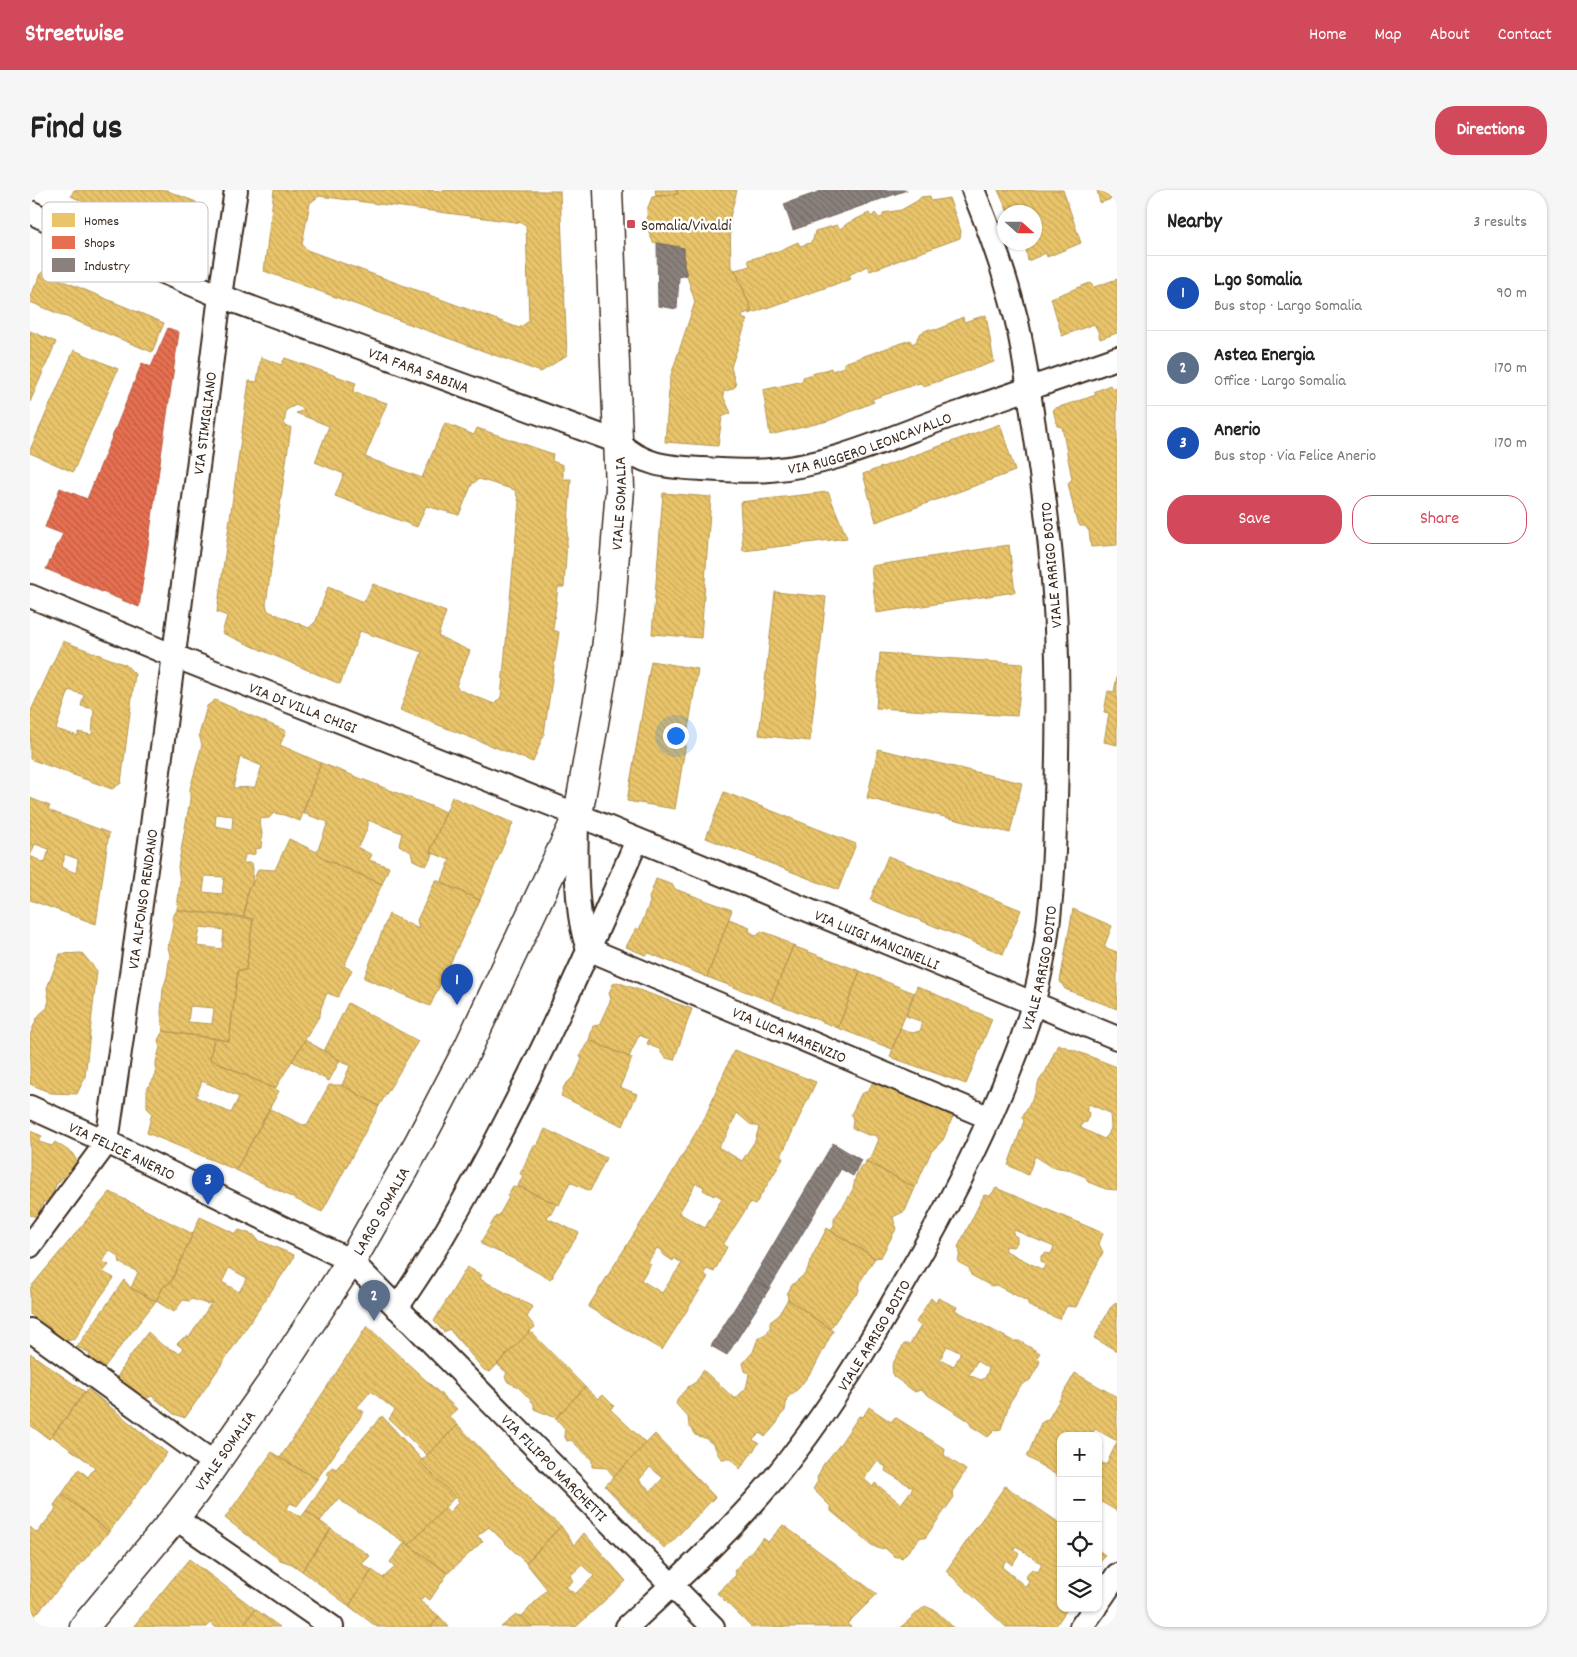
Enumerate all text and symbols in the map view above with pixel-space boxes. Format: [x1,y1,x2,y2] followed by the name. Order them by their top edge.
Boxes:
[25,18,124,52] text: Streetwise
[1309,23,1346,48] text: Home
[1374,23,1402,48] text: Map
[1430,23,1470,48] text: About
[1498,23,1552,48] text: Contact
[30,105,122,155] text: Find us
[1435,106,1547,155] button: Directions
[42,202,208,282] legend
[997,205,1042,250] north arrow
[1167,208,1222,238] text: Nearby
[1473,211,1527,234] text: 3 results
[84,212,119,232] text: Homes
[641,215,732,238] place label: Somalia/Vivaldi
[625,218,637,230] marker: Somalia/Vivaldi
[84,234,115,254] text: Shops
[84,257,130,277] text: Industry
[1214,268,1302,295] text: L.go Somalia
[1181,282,1185,305] text: 1
[1496,282,1527,305] text: 90 m
[1214,295,1362,318] text: Bus stop · Largo Somalia
[365,342,472,401] street label: VIA FARA SABINA
[1214,343,1315,370] text: Astea Energia
[1180,357,1187,380] text: 2
[1494,357,1527,380] text: 170 m
[188,370,224,476] street label: VIA STIMIGLIANO
[1214,370,1346,393] text: Office · Largo Somalia
[787,407,955,482] street label: VIA RUGGERO LEONCAVALLO
[1214,418,1261,445] text: Anerio
[1179,432,1187,455] text: 3
[1494,432,1527,455] text: 170 m
[1214,445,1376,468] text: Bus stop · Via Felice Anerio
[606,456,634,551] street label: VIALE SOMALIA
[1167,495,1342,544] button: Save
[1352,495,1527,544] button: Share
[1036,501,1069,629] street label: VIALE ARRIGO BOITO
[245,678,360,741] street label: VIA DI VILLA CHIGI
[663,723,689,749] your location
[123,828,165,971] street label: VIA ALFONSO RENDANO
[810,905,942,977] street label: VIA LUIGI MANCINELLI
[1017,905,1064,1034] street label: VIALE ARRIGO BOITO
[441,964,473,1005] pin: 1
[728,1002,850,1070] street label: VIA LUCA MARENZIO
[64,1117,179,1188] street label: VIA FELICE ANERIO
[348,1163,417,1261] street label: LARGO SOMALIA
[192,1164,224,1205] pin: 3
[833,1276,918,1396] street label: VIALE ARRIGO BOITO
[358,1280,390,1321] pin: 2
[190,1406,263,1496] street label: VIALE SOMALIA
[495,1410,612,1528] street label: VIA FILIPPO MARCHETTI
[1057,1432,1102,1612] map controls
[1057,1432,1102,1477] button: +
[1057,1477,1102,1522] button: −
[1057,1522,1102,1567] button: locate
[1057,1567,1102,1612] button: layers

